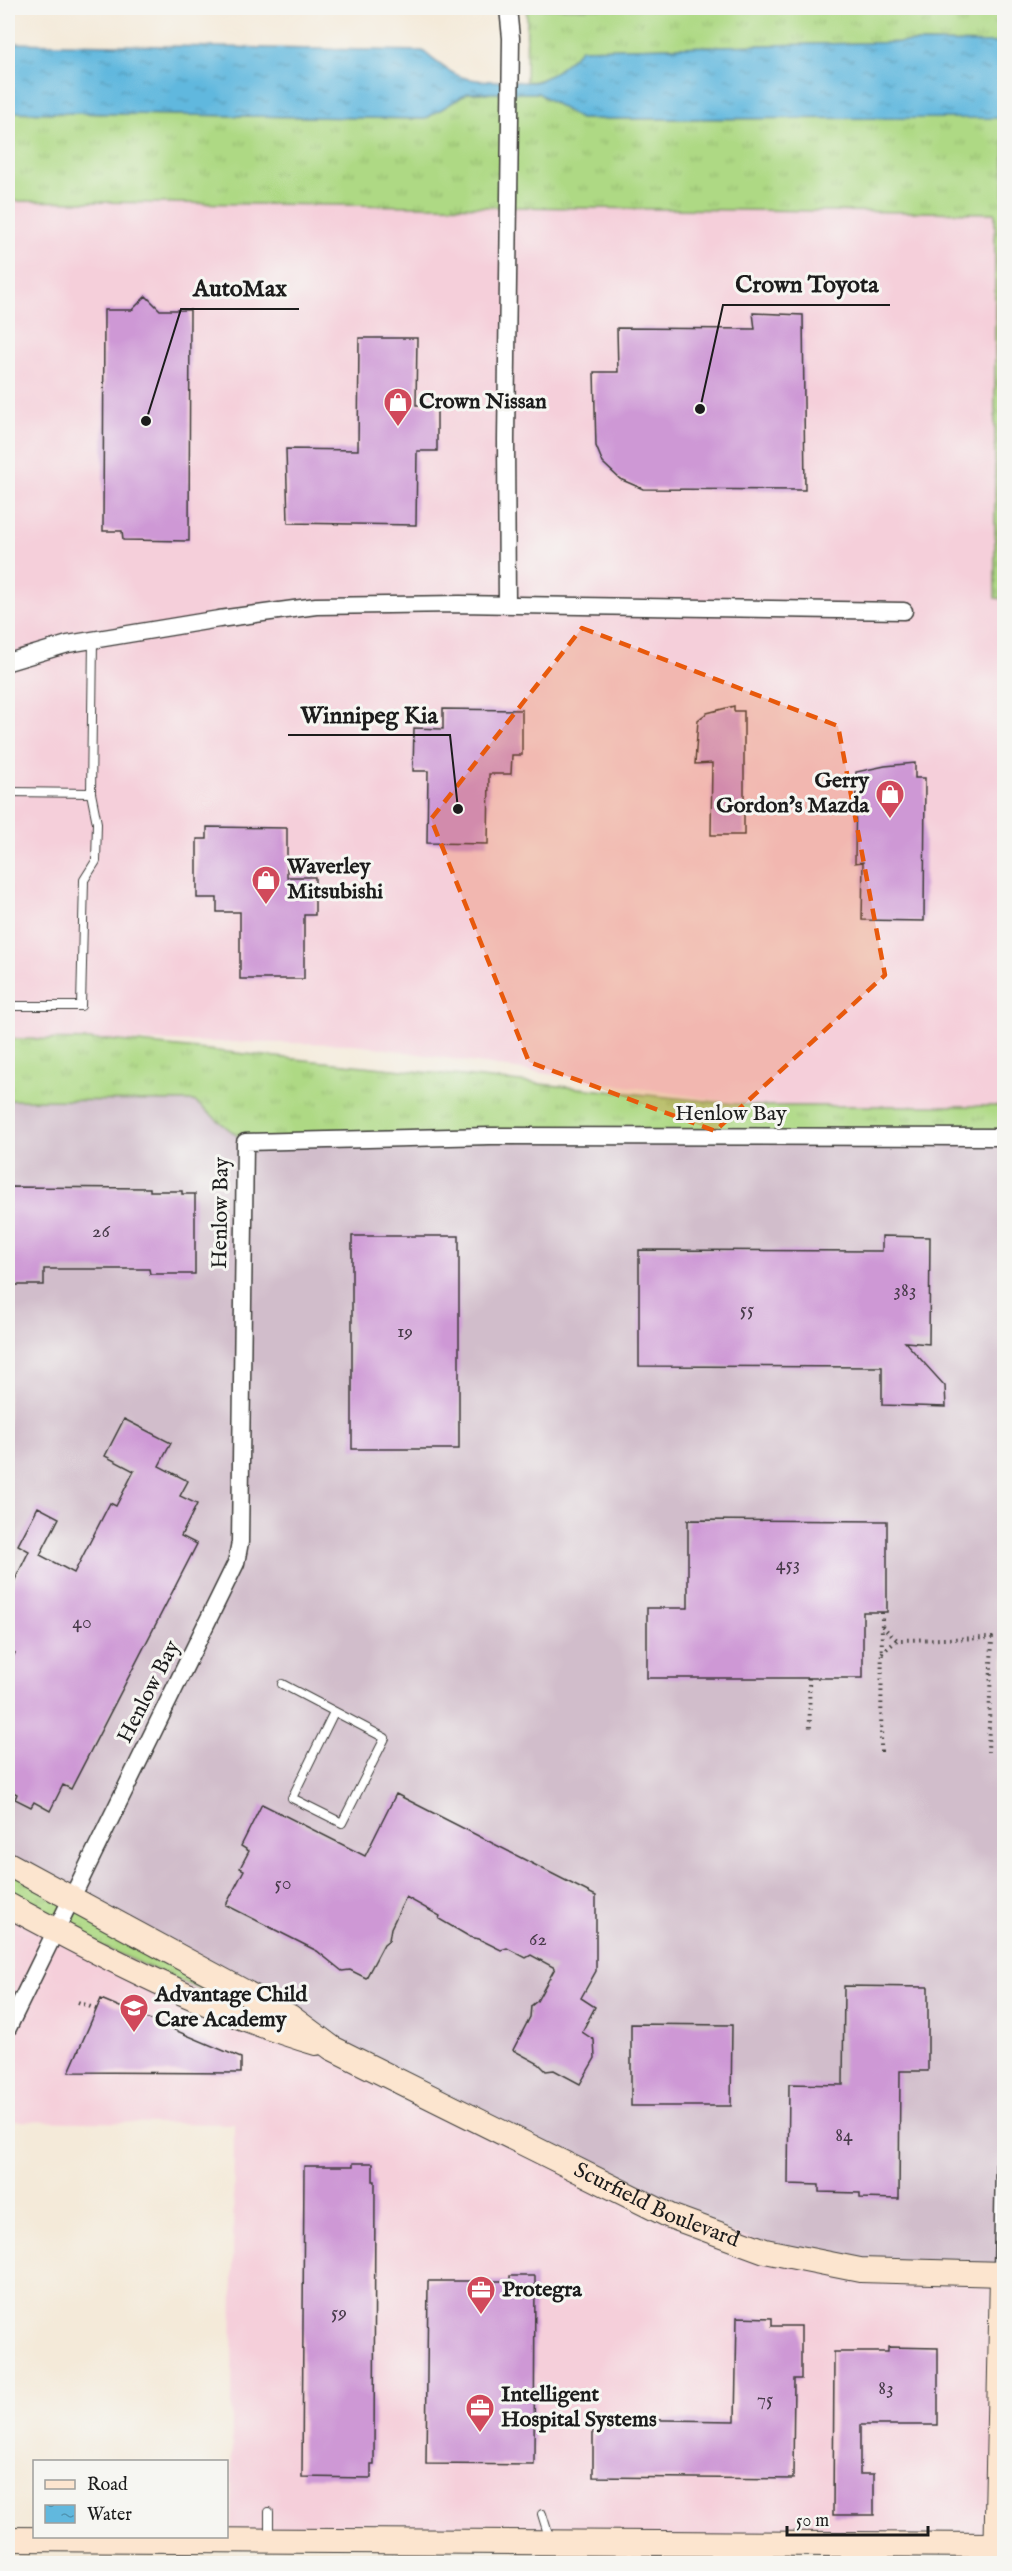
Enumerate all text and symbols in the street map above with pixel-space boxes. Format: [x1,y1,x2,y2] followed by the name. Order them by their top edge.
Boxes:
[723,263,890,305] callout: Crown Toyota
[181,267,299,309] callout: AutoMax
[735,270,879,301] text: Crown Toyota
[192,274,287,305] text: AutoMax
[382,386,414,428] shop icon: Crown Nissan
[419,388,547,416] place label: Crown Nissan
[288,693,450,735] callout: Winnipeg Kia
[299,701,438,732] text: Winnipeg Kia
[716,767,870,820] place label: Gerry Gordon's Mazda
[874,778,906,820] shop icon: Gerry Gordon's Mazda
[286,853,383,906] place label: Waverley Mitsubishi
[250,864,282,906] shop icon: Waverley Mitsubishi
[675,1100,787,1128] street label: Henlow Bay
[206,1157,236,1269] street label: Henlow Bay
[92,1219,110,1244] house number: 26
[894,1278,916,1303] house number: 383
[740,1297,754,1322] house number: 55
[397,1319,413,1344] house number: 19
[776,1552,800,1577] house number: 453
[72,1610,92,1635] house number: 40
[111,1636,187,1748] street label: Henlow Bay
[275,1871,292,1896] house number: 50
[529,1927,547,1952] house number: 62
[154,1981,308,2034] place label: Advantage Child Care Academy
[118,1992,150,2034] school or university icon: Advantage Child Care Academy
[835,2123,853,2148] house number: 84
[569,2156,743,2254] street label: Scurfield Boulevard
[465,2274,497,2316] office icon: Protegra
[502,2276,582,2304] place label: Protegra
[331,2300,347,2325] house number: 59
[878,2376,894,2401] house number: 83
[501,2381,657,2434] place label: Intelligent Hospital Systems
[757,2387,773,2412] house number: 75
[464,2392,496,2434] office icon: Intelligent Hospital Systems
[33,2460,228,2538] legend
[87,2474,128,2497] text: Road
[787,2499,928,2537] scale bar
[87,2504,132,2527] text: Water
[796,2510,829,2533] text: 50 m

